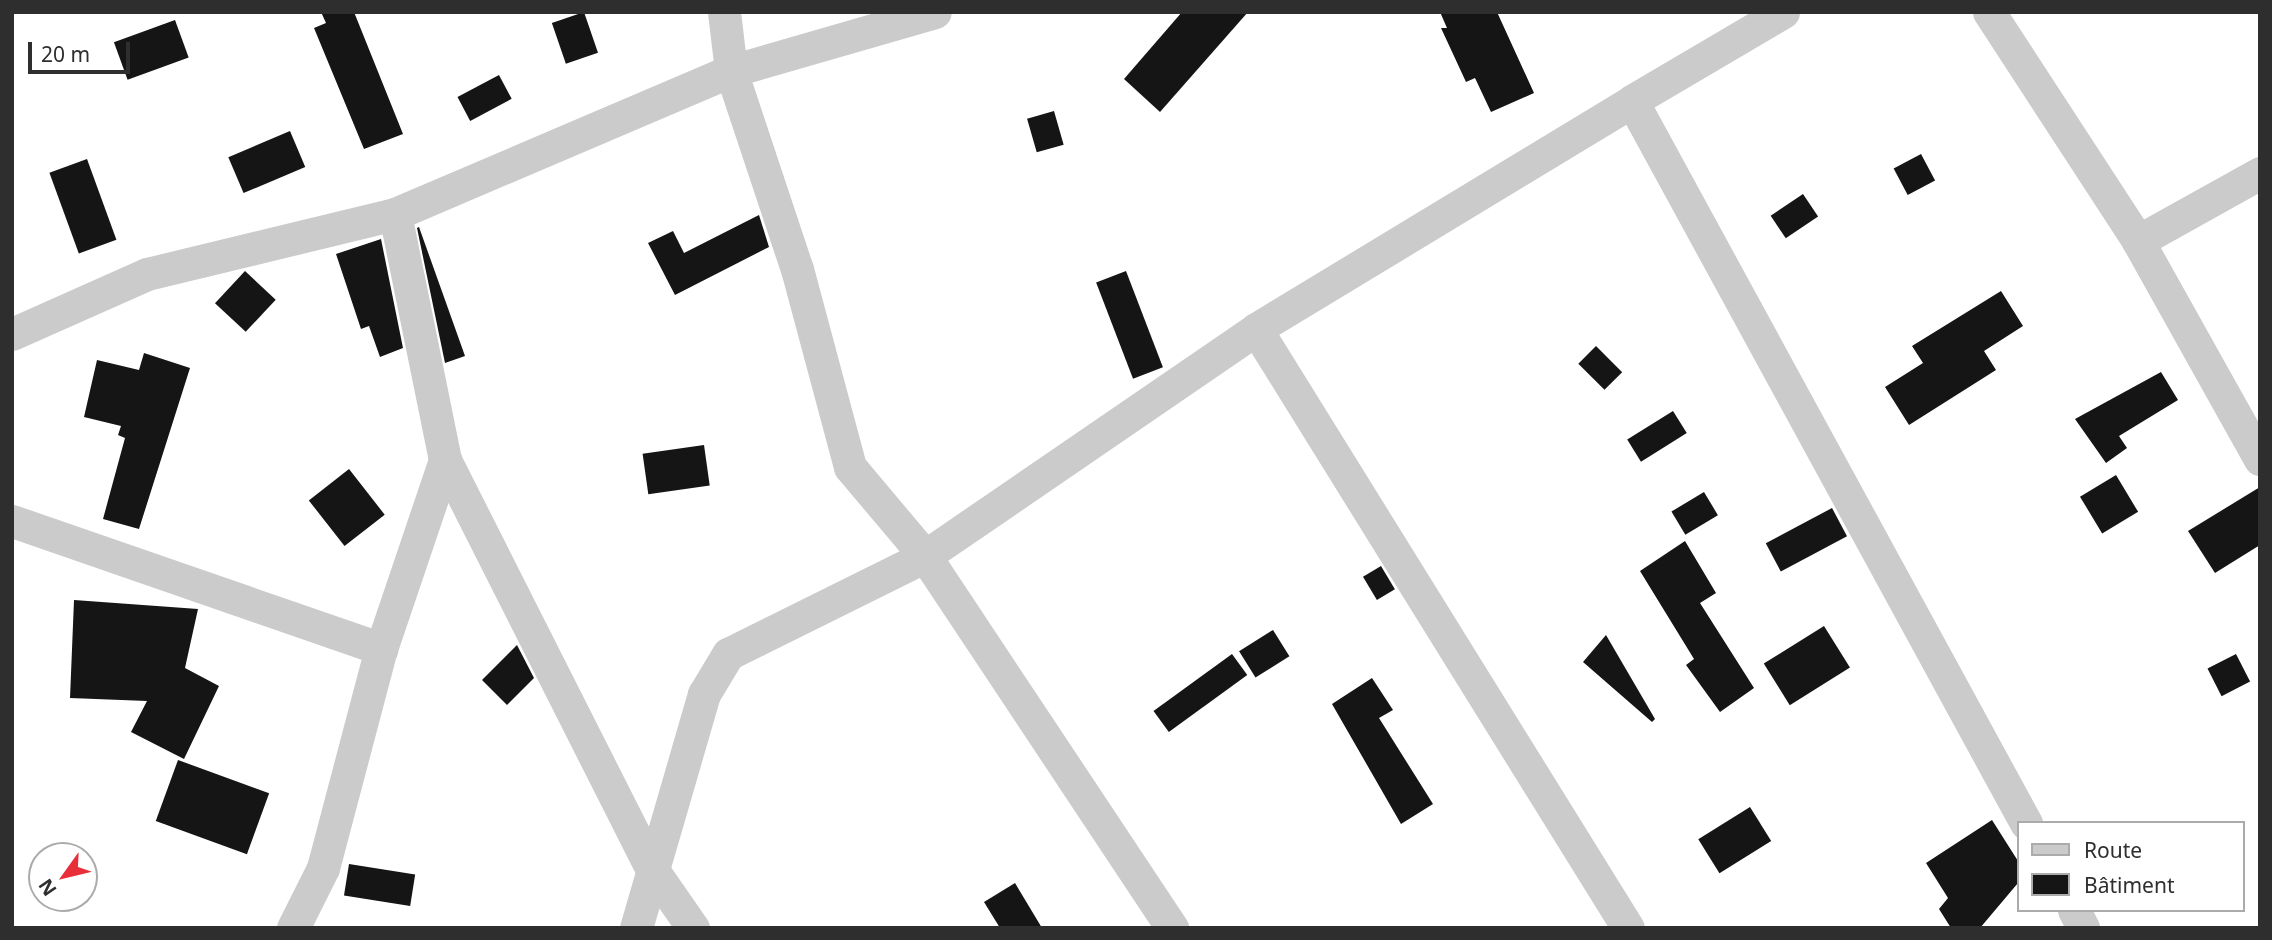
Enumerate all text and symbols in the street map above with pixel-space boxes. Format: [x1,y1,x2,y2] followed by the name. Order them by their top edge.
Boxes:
[32,28,133,72] scale bar
[41,40,90,68] text: 20 m
[2016,821,2244,912] legend
[2084,836,2142,864] text: Route
[28,842,98,912] north arrow
[2084,871,2174,899] text: Bâtiment
[32,874,62,901] text: N

